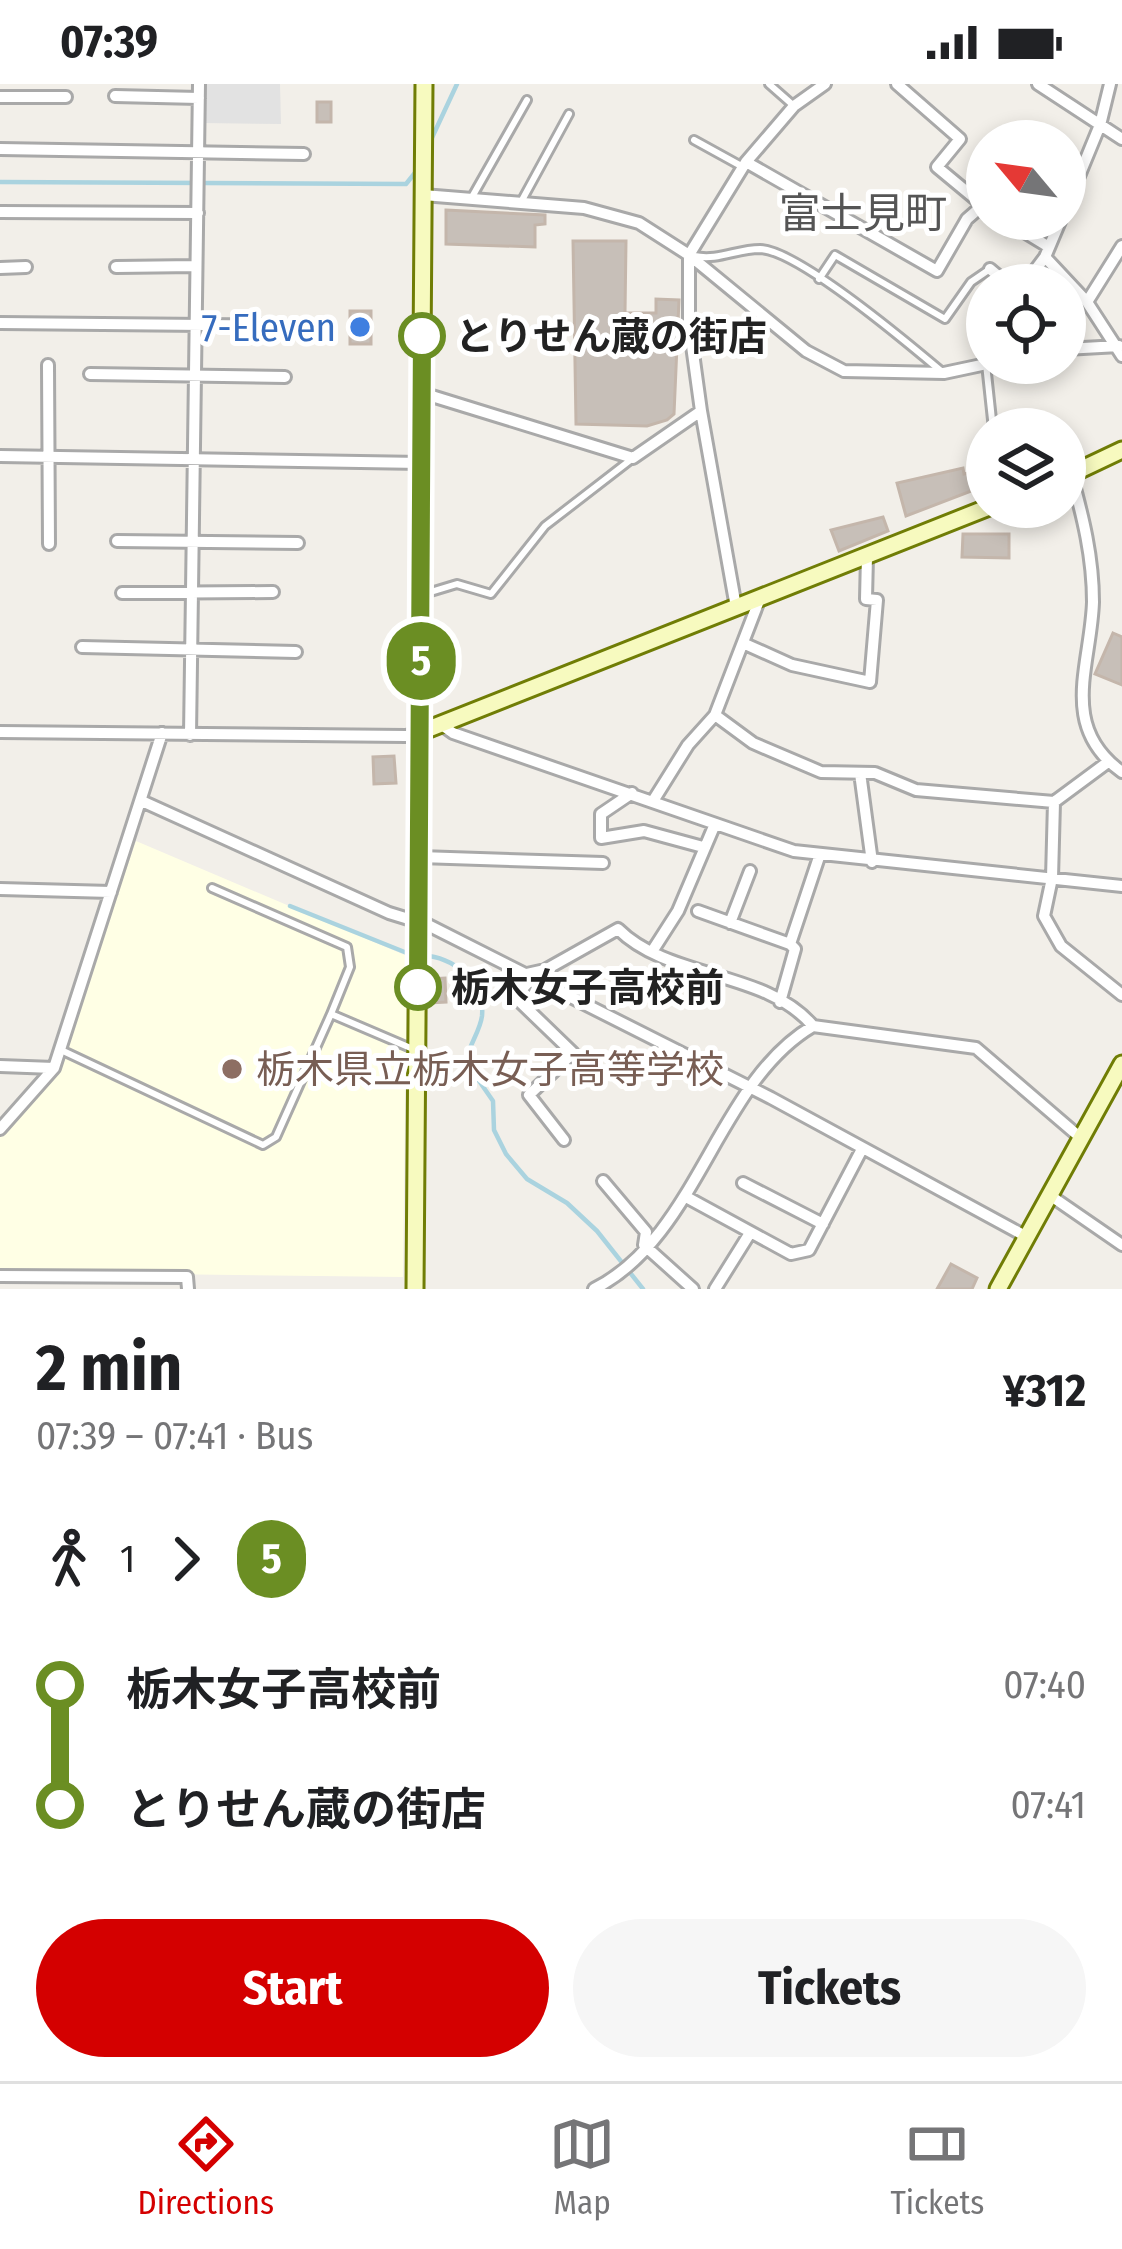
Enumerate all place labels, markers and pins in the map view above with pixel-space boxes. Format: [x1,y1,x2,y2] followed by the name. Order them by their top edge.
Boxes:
[202,305,336,351] place label: 7-Eleven
[347,314,373,340] marker: 7-Eleven
[400,314,444,358] marker: とりせん蔵の街店
[455,314,767,360] place label: とりせん蔵の街店
[396,965,440,1009] marker: 栃木女子高校前
[451,965,724,1011] place label: 栃木女子高校前
[256,1047,724,1093] place label: 栃木県立栃木女子高等学校
[219,1056,245,1082] marker: 栃木県立栃木女子高等学校

